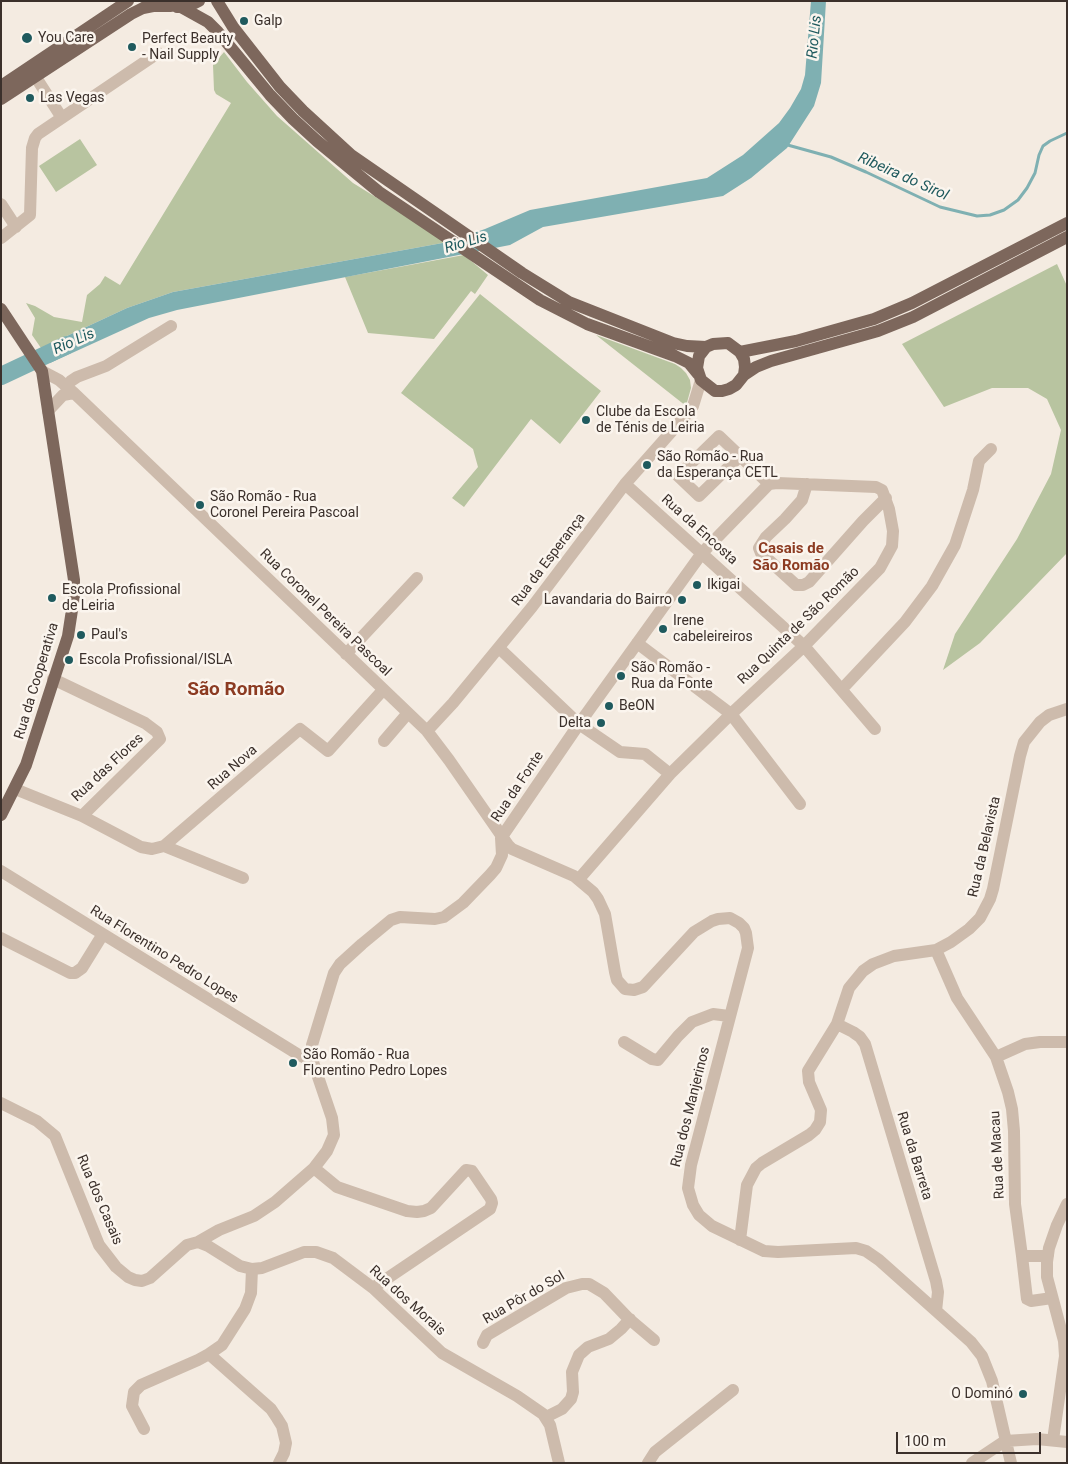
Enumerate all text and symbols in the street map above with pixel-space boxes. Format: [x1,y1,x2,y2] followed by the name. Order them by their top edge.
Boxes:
[254,13,282,29] place label: Galp
[804,14,826,60] water label: Rio Lis
[238,15,250,27] marker: Galp
[38,30,94,46] place label: You Care
[20,31,34,45] marker: You Care
[142,31,233,64] place label: Perfect Beauty - Nail Supply
[126,41,138,53] marker: Perfect Beauty - Nail Supply
[40,90,105,106] place label: Las Vegas
[24,92,36,104] marker: Las Vegas
[855,149,951,205] water label: Ribeira do Sirol
[443,228,489,258] water label: Rio Lis
[51,325,97,359] water label: Rio Lis
[596,404,705,437] place label: Clube da Escola de Ténis de Leiria
[580,414,592,426] marker: Clube da Escola de Ténis de Leiria
[657,449,778,482] place label: São Romão - Rua da Esperança CETL
[641,459,653,471] marker: São Romão - Rua da Esperança CETL
[210,489,359,522] place label: São Romão - Rua Coronel Pereira Pascoal
[657,491,741,569] street label: Rua da Encosta
[194,499,206,511] marker: São Romão - Rua Coronel Pereira Pascoal
[509,510,589,610] street label: Rua da Esperança
[752,540,830,575] district label: Casais de São Romão
[256,546,394,680] street label: Rua Coronel Pereira Pascoal
[735,564,863,688] street label: Rua Quinta de São Romão
[707,577,740,593] place label: Ikigai
[691,579,703,591] marker: Ikigai
[62,582,181,614] place label: Escola Profissional de Leiria
[46,592,58,604] marker: Escola Profissional de Leiria
[544,592,672,608] place label: Lavandaria do Bairro
[676,594,688,606] marker: Lavandaria do Bairro
[673,613,753,646] place label: Irene cabeleireiros
[11,621,63,741] street label: Rua da Cooperativa
[657,623,669,635] marker: Irene cabeleireiros
[91,627,128,643] place label: Paul's
[75,629,87,641] marker: Paul's
[79,652,232,668] place label: Escola Profissional/ISLA
[63,654,75,666] marker: Escola Profissional/ISLA
[631,660,713,692] place label: São Romão - Rua da Fonte
[615,670,627,682] marker: São Romão - Rua da Fonte
[187,679,285,701] district label: São Romão
[619,698,655,714] place label: BeON
[603,700,615,712] marker: BeON
[559,715,591,731] place label: Delta
[595,717,607,729] marker: Delta
[69,730,147,806] street label: Rua das Flores
[205,742,261,794] street label: Rua Nova
[488,748,548,826] street label: Rua da Fonte
[965,795,1005,899] street label: Rua da Belavista
[87,902,241,1008] street label: Rua Florentino Pedro Lopes
[668,1045,714,1169] street label: Rua dos Manjerinos
[303,1047,447,1080] place label: São Romão - Rua Florentino Pedro Lopes
[287,1057,299,1069] marker: São Romão - Rua Florentino Pedro Lopes
[893,1110,935,1202] street label: Rua da Barreta
[987,1110,1009,1200] street label: Rua de Macau
[72,1152,126,1248] street label: Rua dos Casais
[365,1262,449,1340] street label: Rua dos Morais
[480,1268,568,1328] street label: Rua Pôr do Sol
[951,1386,1013,1402] place label: O Dominó
[1017,1388,1029,1400] marker: O Dominó
[898,1422,1043,1454] scale bar
[904,1432,946,1450] text: 100 m

